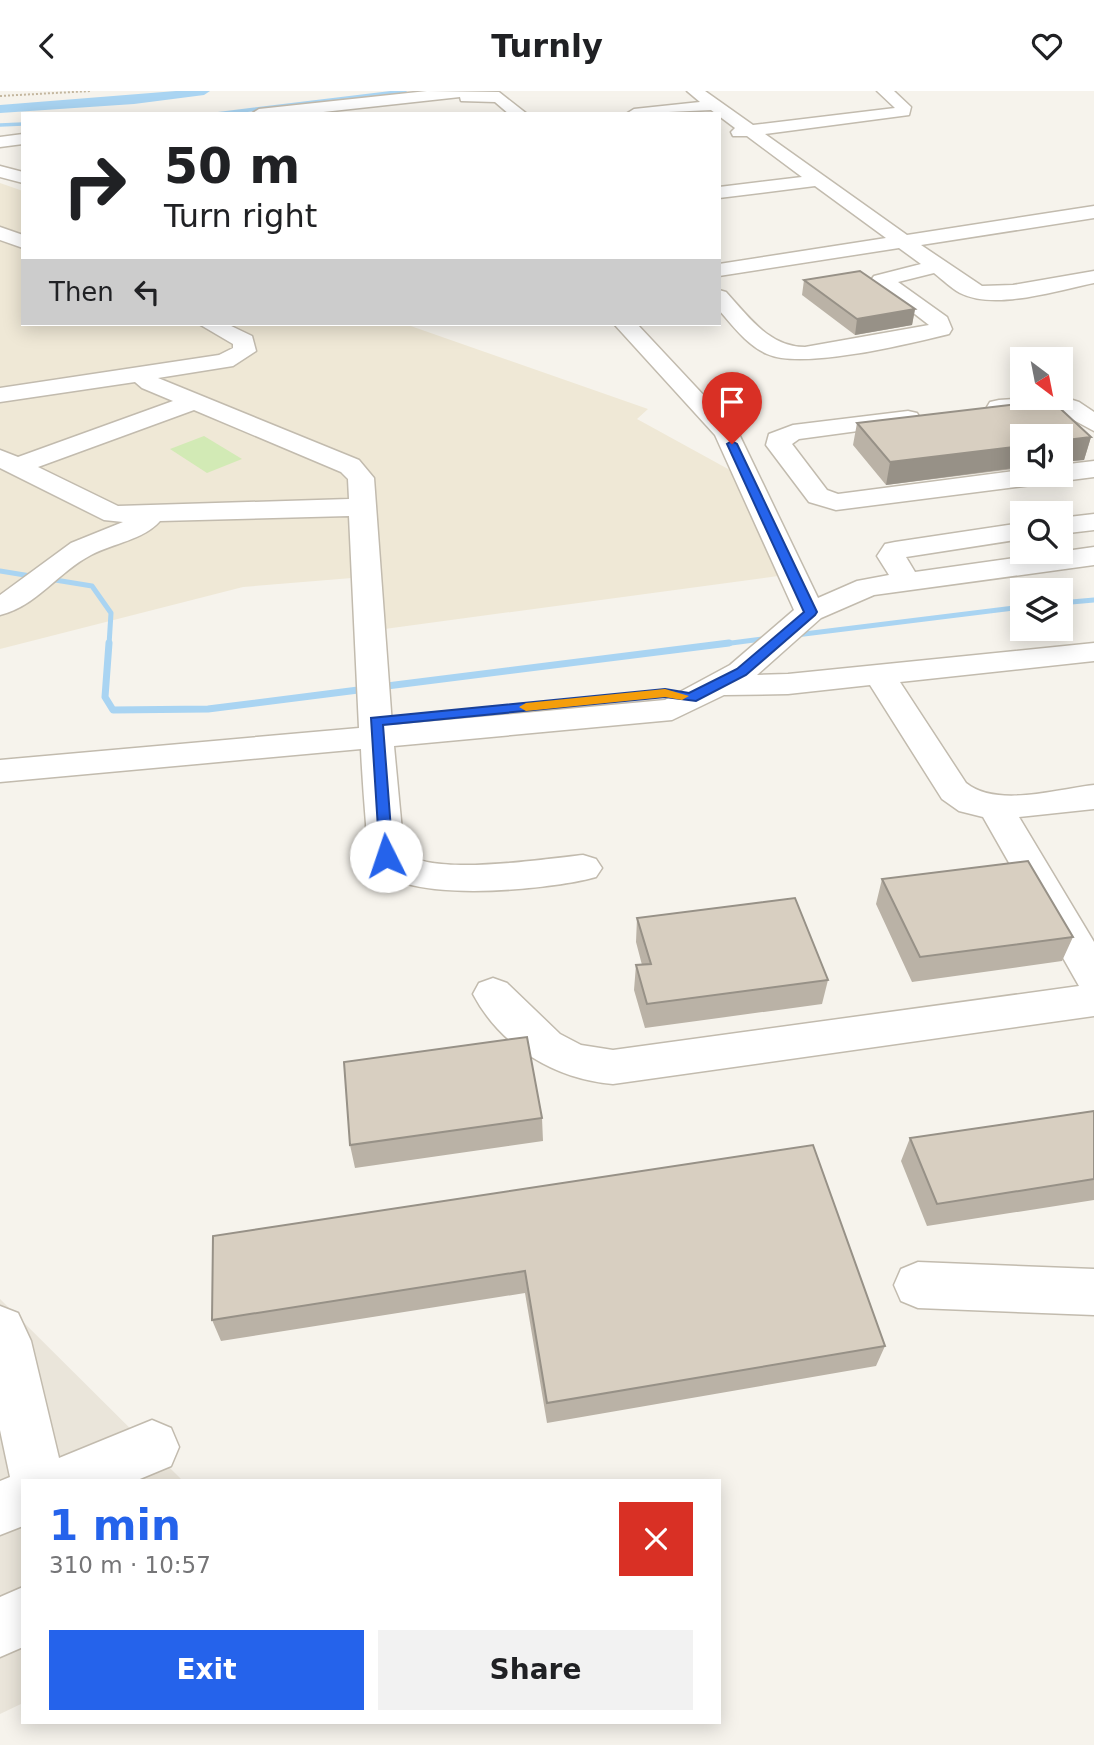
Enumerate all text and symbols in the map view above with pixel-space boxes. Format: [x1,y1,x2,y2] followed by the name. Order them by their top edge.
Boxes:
[28,27,66,65] icon: back
[491,27,603,65] text: Turnly
[1028,27,1066,65] icon: heart
[164,138,300,195] text: 50 m
[49,140,140,231] icon: right
[164,197,317,235] text: Turn right
[128,273,166,311] icon: left
[49,277,114,307] text: Then
[1010,347,1073,409] north arrow
[1010,347,1073,641] map controls
[702,372,762,444] pin
[713,383,751,421] icon: arrive
[1010,424,1073,487] button: sound
[1010,501,1073,564] button: search
[1010,578,1073,641] button: layers
[349,819,423,893] position arrow
[49,1501,181,1550] text: 1 min
[619,1502,693,1576] button: close
[49,1552,211,1578] text: 310 m · 10:57
[49,1630,364,1710] button: Exit
[378,1630,693,1710] button: Share

